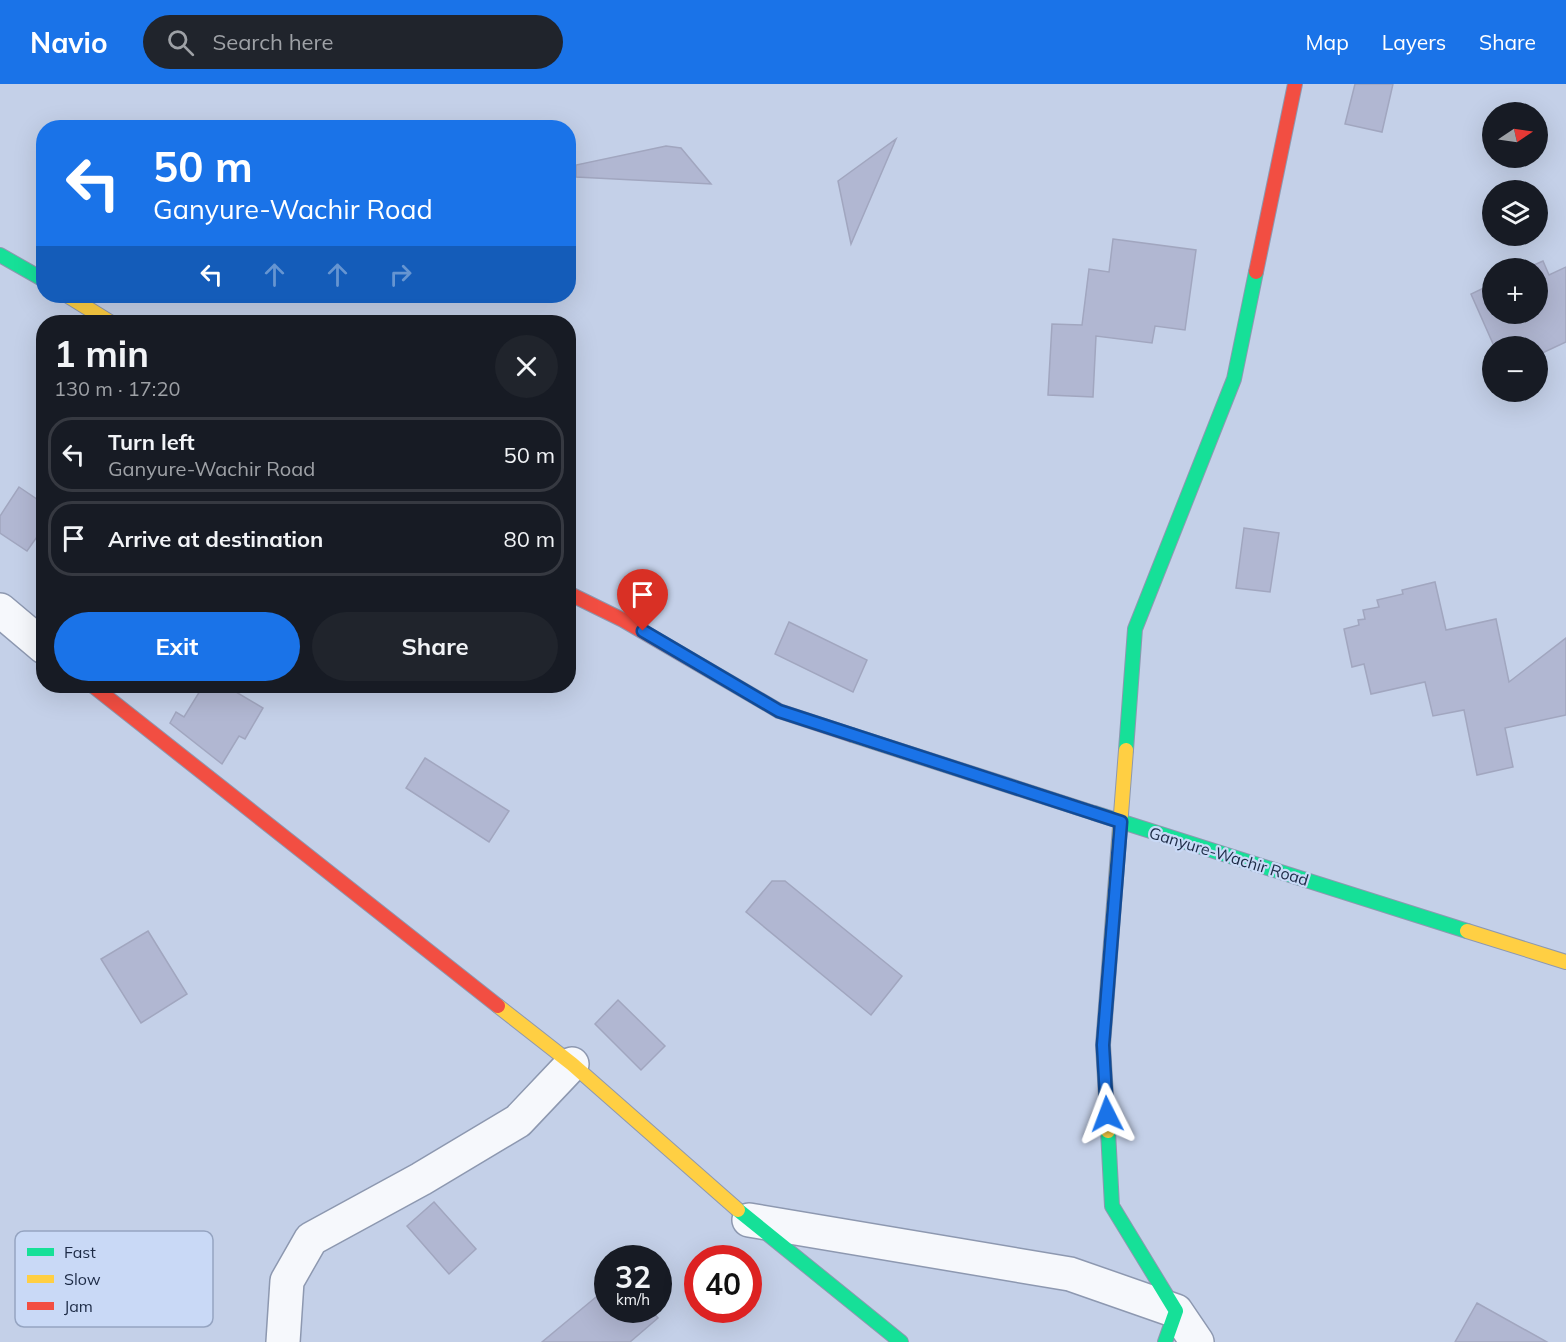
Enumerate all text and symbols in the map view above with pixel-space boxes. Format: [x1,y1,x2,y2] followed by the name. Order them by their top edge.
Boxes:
[143,15,563,69] search box
[30,25,107,60] text: Navio
[164,26,197,59] icon: search
[212,28,333,56] text: Search here
[1306,29,1349,55] text: Map
[1382,29,1446,55] text: Layers
[1479,29,1536,55] text: Share
[1482,102,1548,168] north arrow
[1482,102,1548,402] map controls
[153,140,253,193] text: 50 m
[54,144,132,222] icon: left
[1482,180,1548,246] button: layers
[153,192,433,226] text: Ganyure-Wachir Road
[195,258,228,291] icon: left
[258,258,291,291] icon: ahead
[321,258,354,291] icon: ahead
[384,258,417,291] icon: right
[1482,258,1548,324] button: +
[54,331,149,376] text: 1 min
[495,335,558,398] button: close
[1482,336,1548,402] button: −
[54,376,180,401] text: 130 m · 17:20
[108,428,195,456] text: Turn left
[57,438,90,471] icon: left
[504,441,555,469] text: 50 m
[108,456,315,481] text: Ganyure-Wachir Road
[57,522,90,555] icon: arrive
[108,525,323,553] text: Arrive at destination
[504,525,555,553] text: 80 m
[617,569,668,631] pin
[626,578,659,611] icon: arrive
[54,612,300,681] button: Exit
[312,612,558,681] button: Share
[1147,822,1311,890] street label: Ganyure-Wachir Road
[1075,1082,1139,1146] position arrow
[15,1231,213,1327] legend
[64,1242,96,1262] text: Fast
[684,1245,762,1323] speed limit sign: 40
[615,1258,651,1296] text: 32
[64,1269,101,1289] text: Slow
[616,1290,650,1309] text: km/h
[64,1296,93,1316] text: Jam

